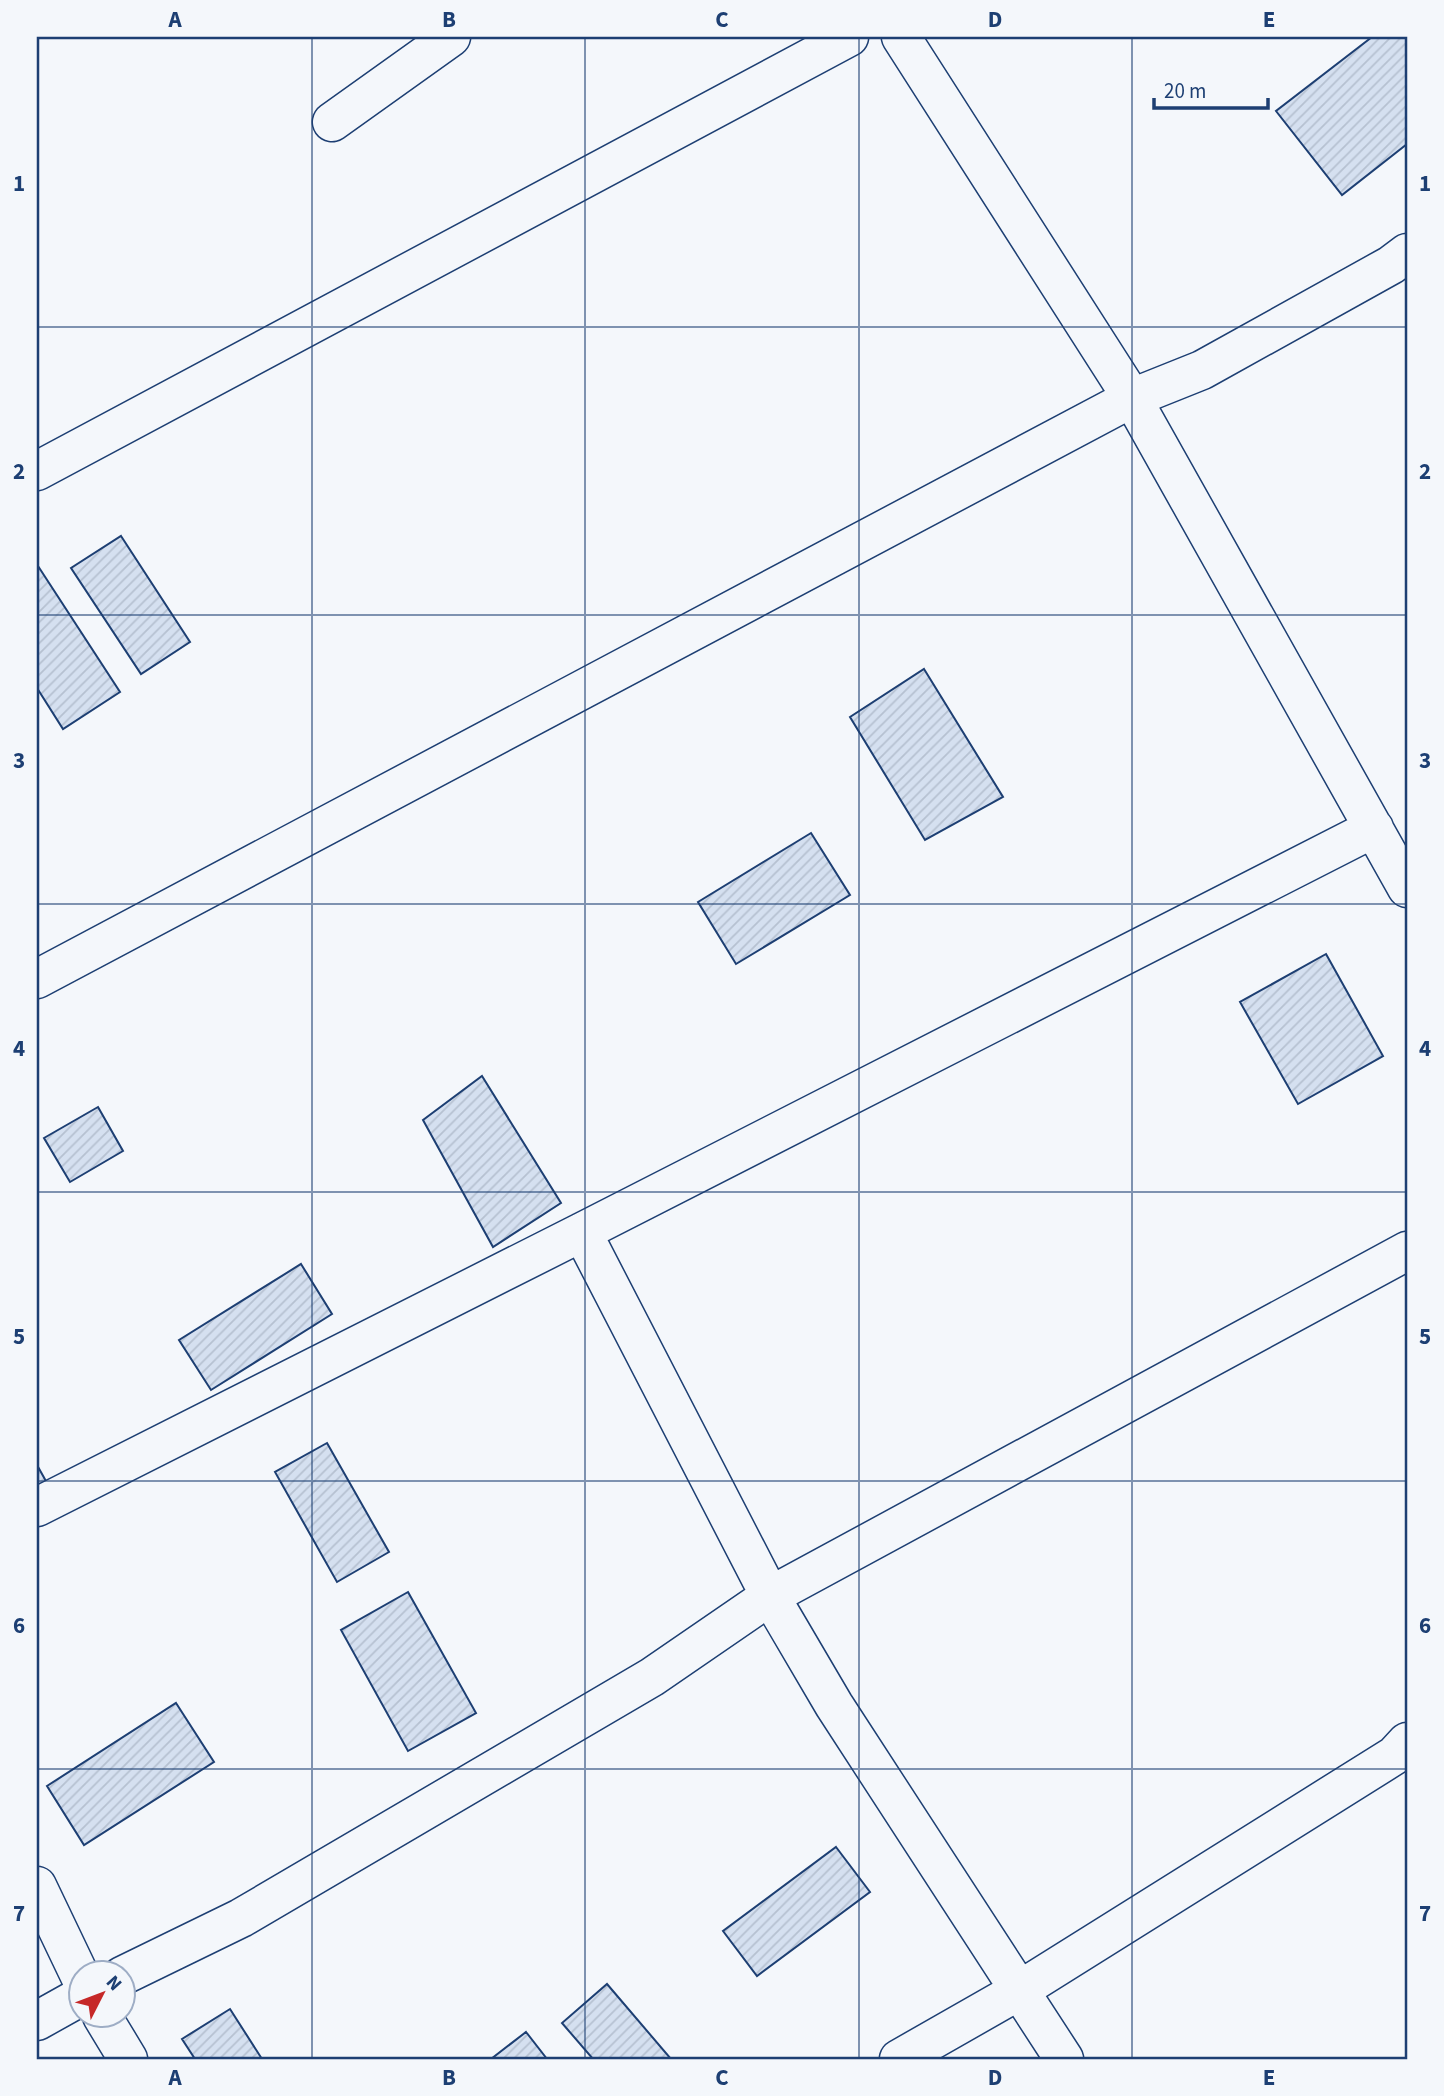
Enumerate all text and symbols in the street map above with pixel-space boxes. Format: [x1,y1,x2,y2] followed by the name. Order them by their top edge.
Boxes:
[167,3,182,36] text: A
[442,3,456,36] text: B
[715,3,729,36] text: C
[988,3,1002,36] text: D
[1263,3,1275,36] text: E
[1154,66,1267,110] scale bar
[1164,76,1206,106] text: 20 m
[13,167,25,200] text: 1
[1419,167,1431,200] text: 1
[13,455,25,488] text: 2
[1419,455,1431,488] text: 2
[13,744,25,777] text: 3
[1419,744,1431,777] text: 3
[13,1032,25,1065] text: 4
[1419,1032,1431,1065] text: 4
[13,1320,25,1353] text: 5
[1419,1320,1431,1353] text: 5
[13,1609,25,1642] text: 6
[1419,1609,1431,1642] text: 6
[13,1897,25,1930] text: 7
[1419,1897,1431,1930] text: 7
[66,1960,136,2030] north arrow
[99,1970,128,1997] text: N
[167,2061,182,2094] text: A
[442,2061,456,2094] text: B
[715,2061,729,2094] text: C
[988,2061,1002,2094] text: D
[1263,2061,1275,2094] text: E

